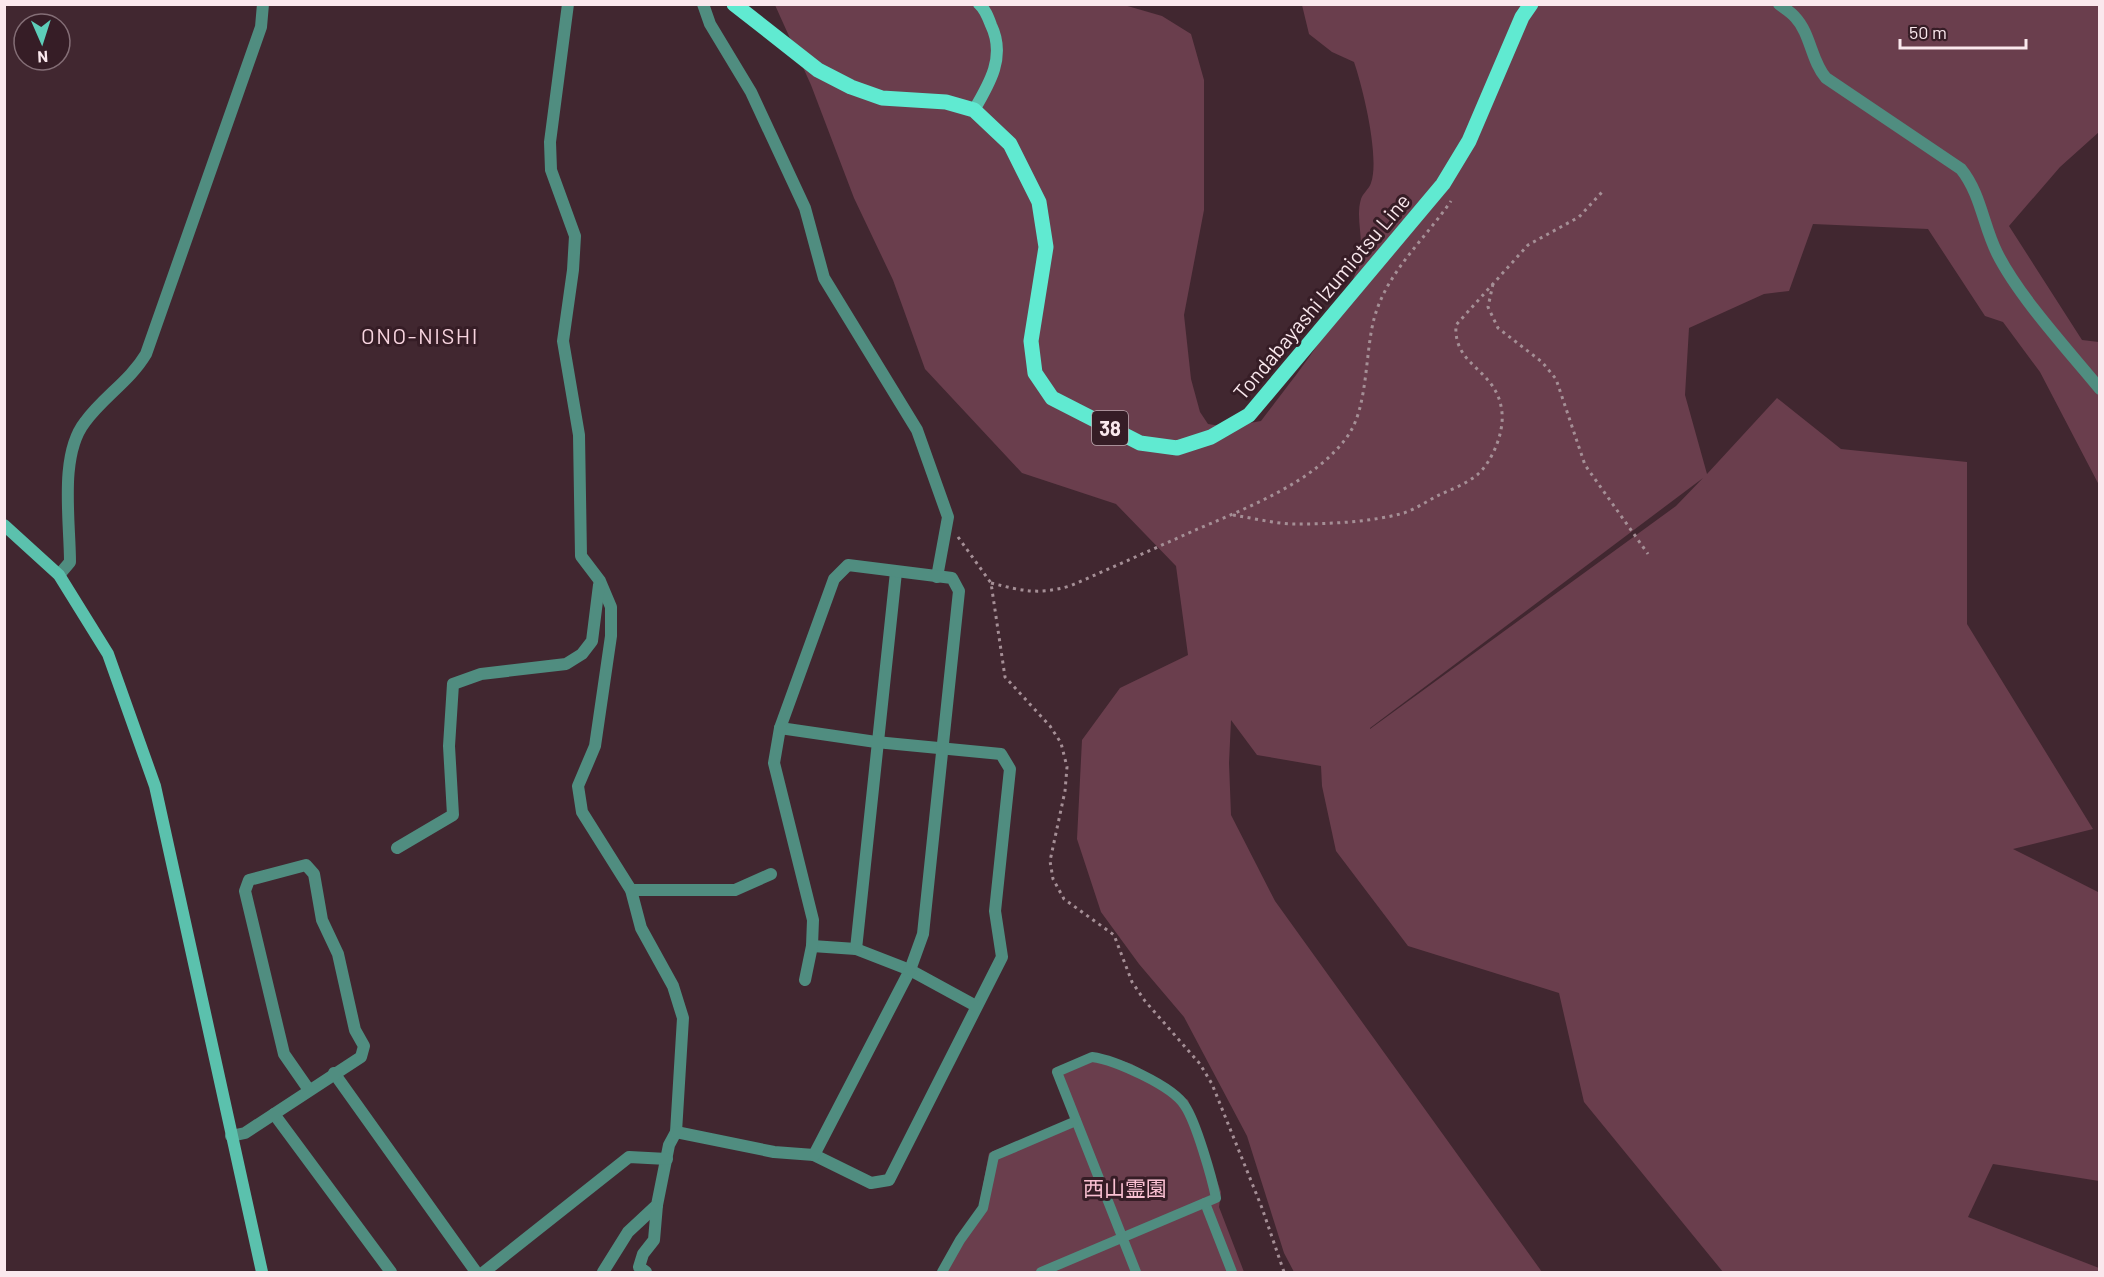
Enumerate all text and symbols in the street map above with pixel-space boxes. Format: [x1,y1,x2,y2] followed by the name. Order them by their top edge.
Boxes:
[12,12,72,72] north arrow
[1900,12,2026,50] scale bar
[1909,21,1947,43] text: 50 m
[37,48,49,67] text: N
[1227,188,1415,404] street label: Tondabayashi Izumiotsu Line
[361,322,479,348] district label: ONO-NISHI
[1092,411,1128,445] road number: 38
[1083,1175,1167,1200] park label: 西山霊園

